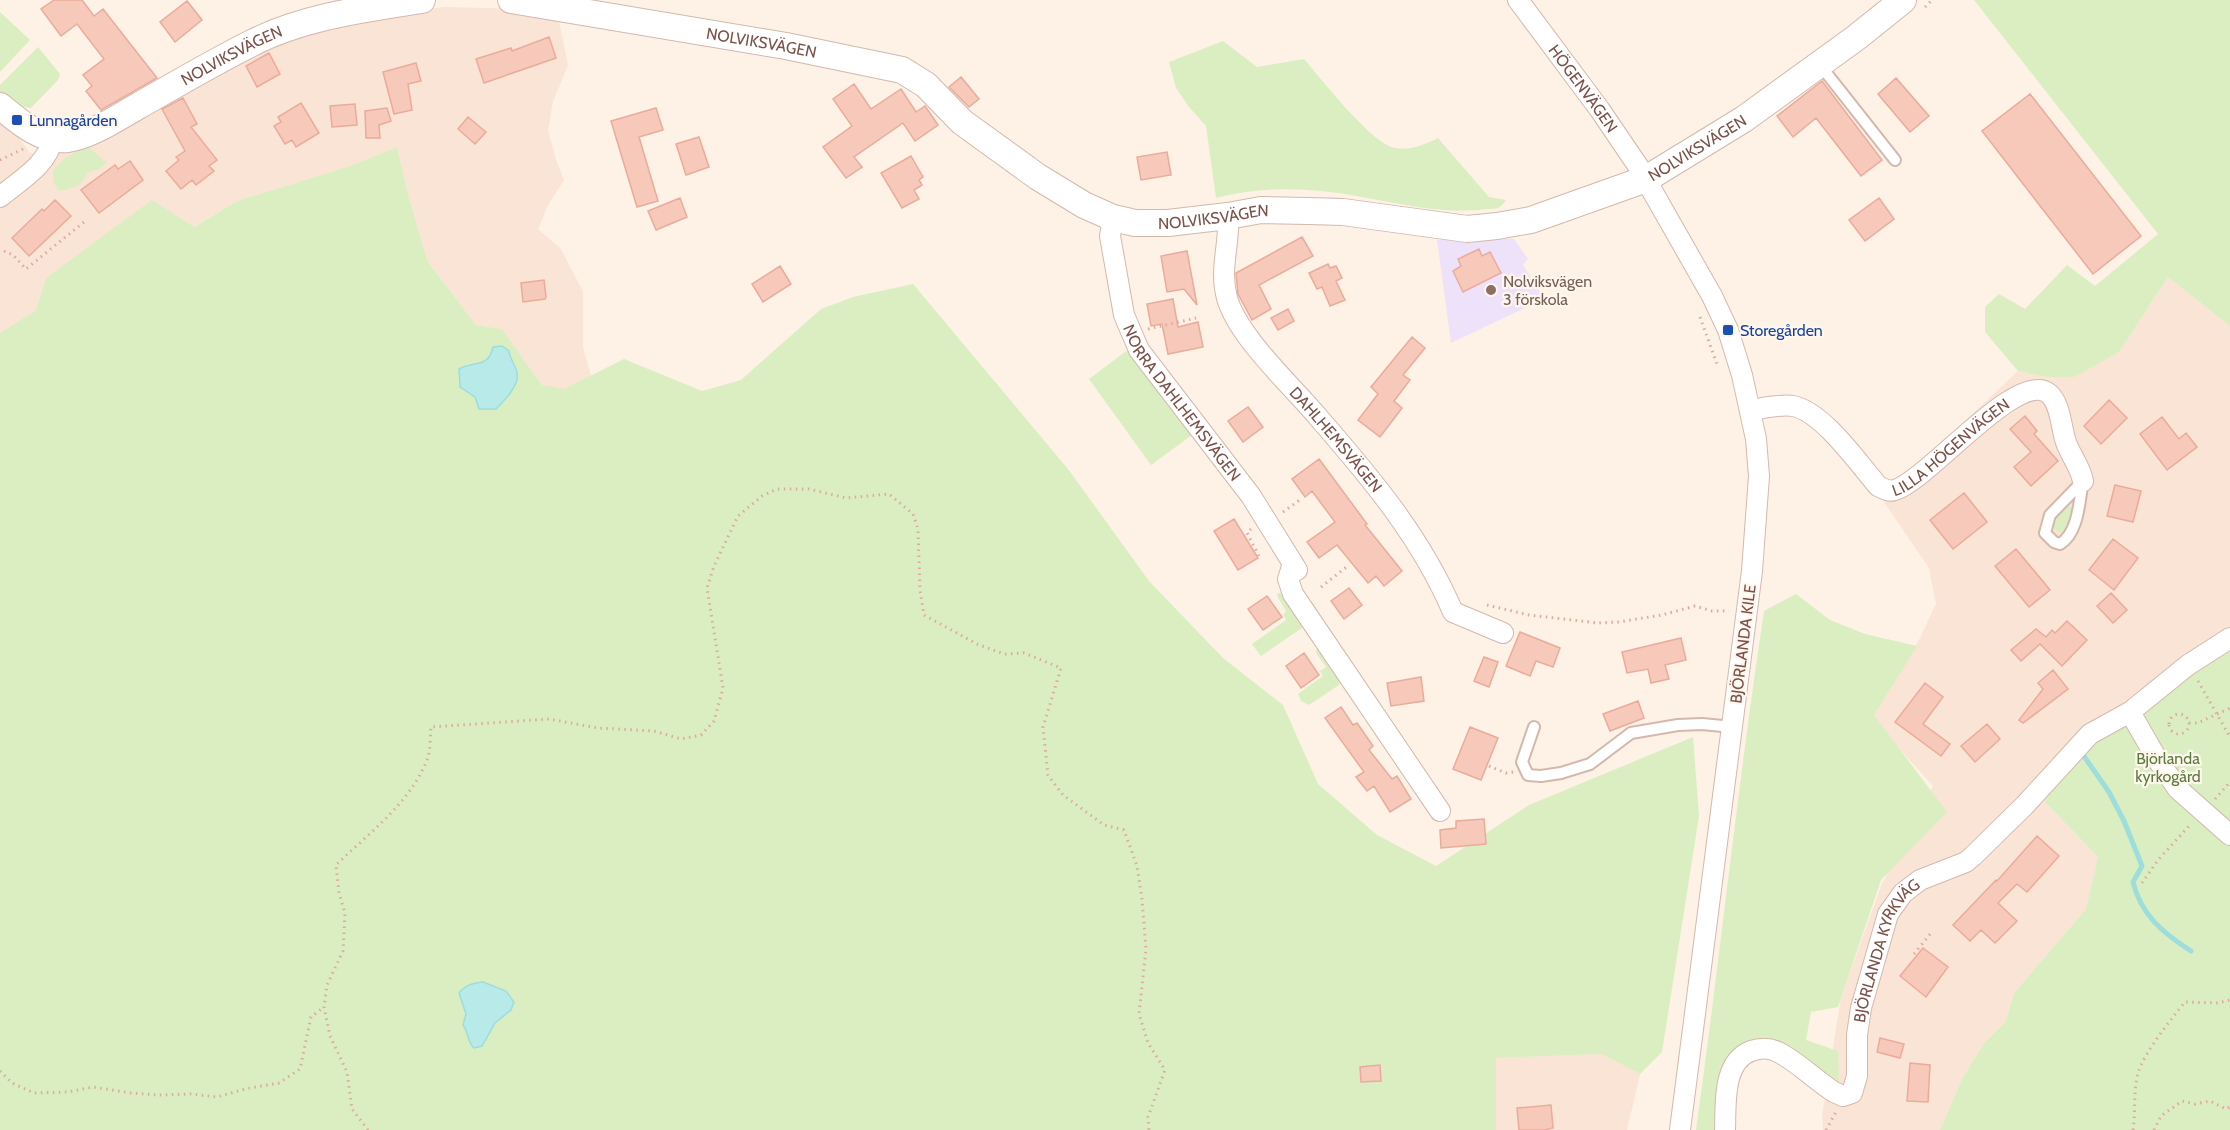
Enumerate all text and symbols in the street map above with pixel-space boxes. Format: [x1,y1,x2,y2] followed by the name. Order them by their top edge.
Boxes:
[177,21,285,89] street label: NOLVIKSVÄGEN
[705,23,818,62] street label: NOLVIKSVÄGEN
[1545,41,1622,136] street label: HÖGENVÄGEN
[1644,110,1750,185] street label: NOLVIKSVÄGEN
[29,111,117,130] place label: Lunnagården
[10,113,24,127] marker: Lunnagården
[1158,200,1269,233] street label: NOLVIKSVÄGEN
[1503,272,1592,309] place label: Nolviksvägen 3 förskola
[1484,283,1498,297] marker: Nolviksvägen 3 förskola
[1120,321,1245,484] street label: NORRA DAHLHEMSVÄGEN
[1740,321,1823,340] place label: Storegården
[1721,323,1735,337] marker: Storegården
[1286,383,1386,496] street label: DAHLHEMSVÄGEN
[1889,394,2013,500] street label: LILLA HÖGENVÄGEN
[1726,583,1760,705] street label: BJÖRLANDA KILE
[2135,749,2201,786] park label: Björlanda kyrkogård
[1849,875,1923,1024] street label: BJÖRLANDA KYRKVÄG

